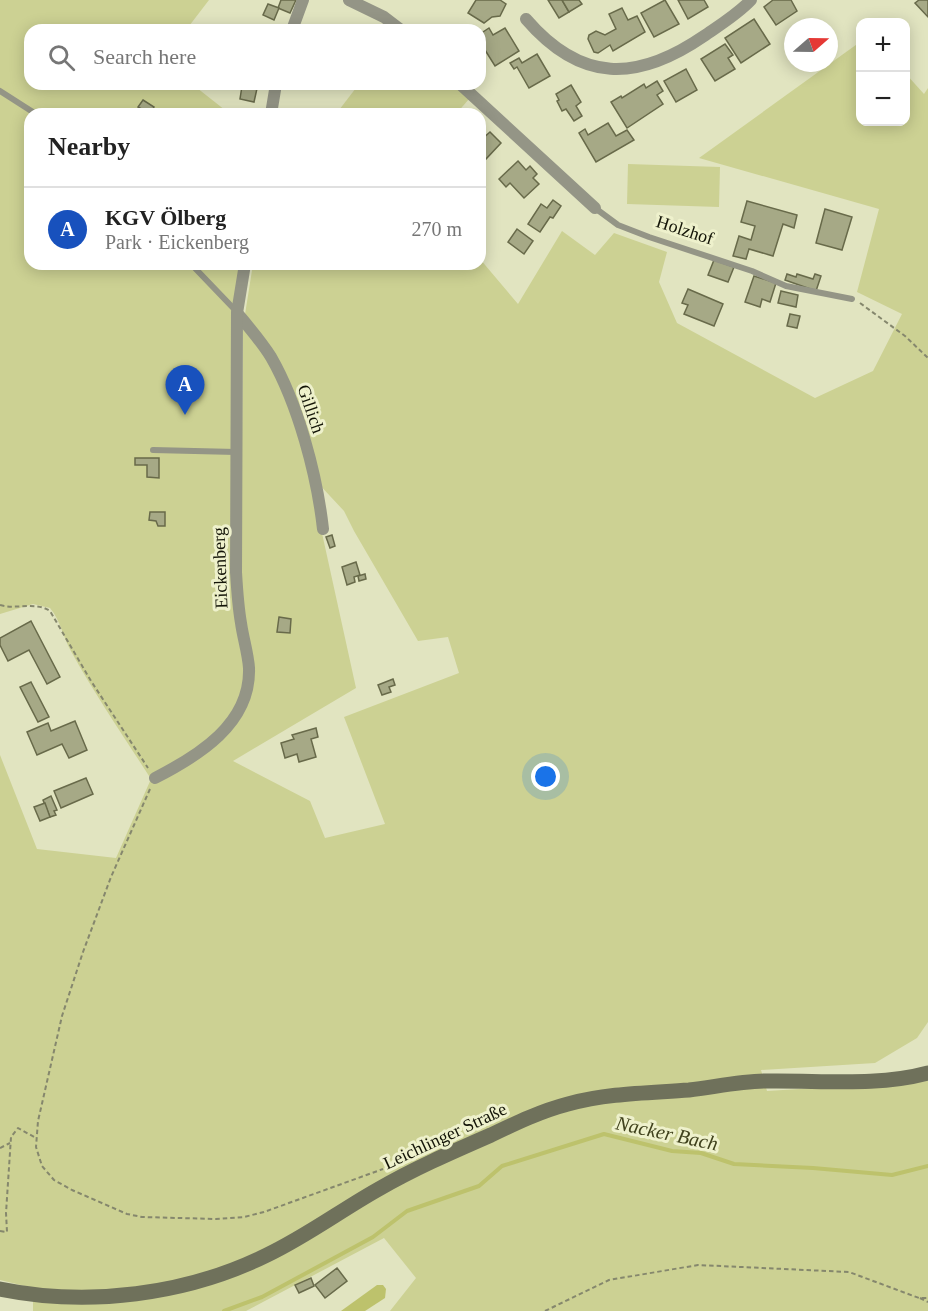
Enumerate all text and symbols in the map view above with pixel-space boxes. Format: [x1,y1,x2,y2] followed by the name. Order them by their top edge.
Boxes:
[784,18,838,72] north arrow
[856,18,910,126] map controls
[856,18,910,72] button: +
[24,24,486,90] search box
[45,41,78,74] icon: search
[93,44,196,69] text: Search here
[856,72,910,126] button: −
[48,132,130,161] text: Nearby
[105,205,226,230] text: KGV Ölberg
[654,211,716,249] street label: Holzhof
[60,218,75,240] text: A
[411,218,462,240] text: 270 m
[105,231,249,253] text: Park · Eickenberg
[166,366,204,415] pin: A
[293,382,329,436] street label: Gillich
[209,527,231,609] street label: Eickenberg
[531,762,560,791] your location
[380,1099,510,1173] street label: Leichlinger Straße
[613,1111,720,1155] water label: Nacker Bach

